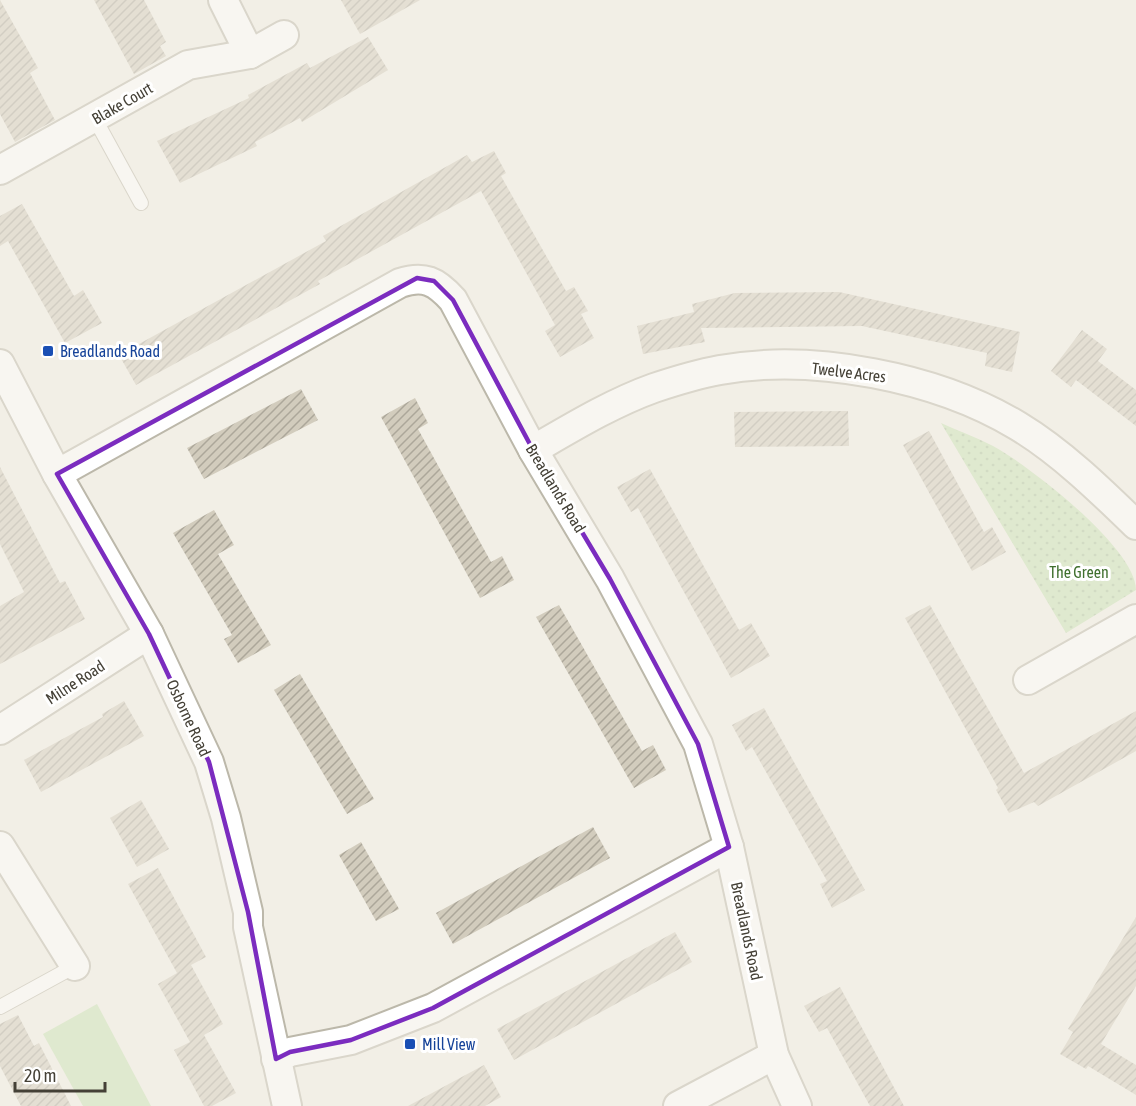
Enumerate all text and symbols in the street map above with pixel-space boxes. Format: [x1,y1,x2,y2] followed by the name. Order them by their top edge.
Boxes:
[88,78,156,128] street label: Blake Court
[60,342,160,360] place label: Breadlands Road
[41,344,55,358] marker: Breadlands Road
[811,359,887,386] street label: Twelve Acres
[523,440,589,536] street label: Breadlands Road
[1049,563,1109,581] park label: The Green
[42,656,108,708] street label: Milne Road
[163,677,215,759] street label: Osborne Road
[728,880,766,982] street label: Breadlands Road
[422,1035,476,1053] place label: Mill View
[403,1037,417,1051] marker: Mill View
[15,1055,105,1093] scale bar
[24,1065,56,1086] text: 20 m

